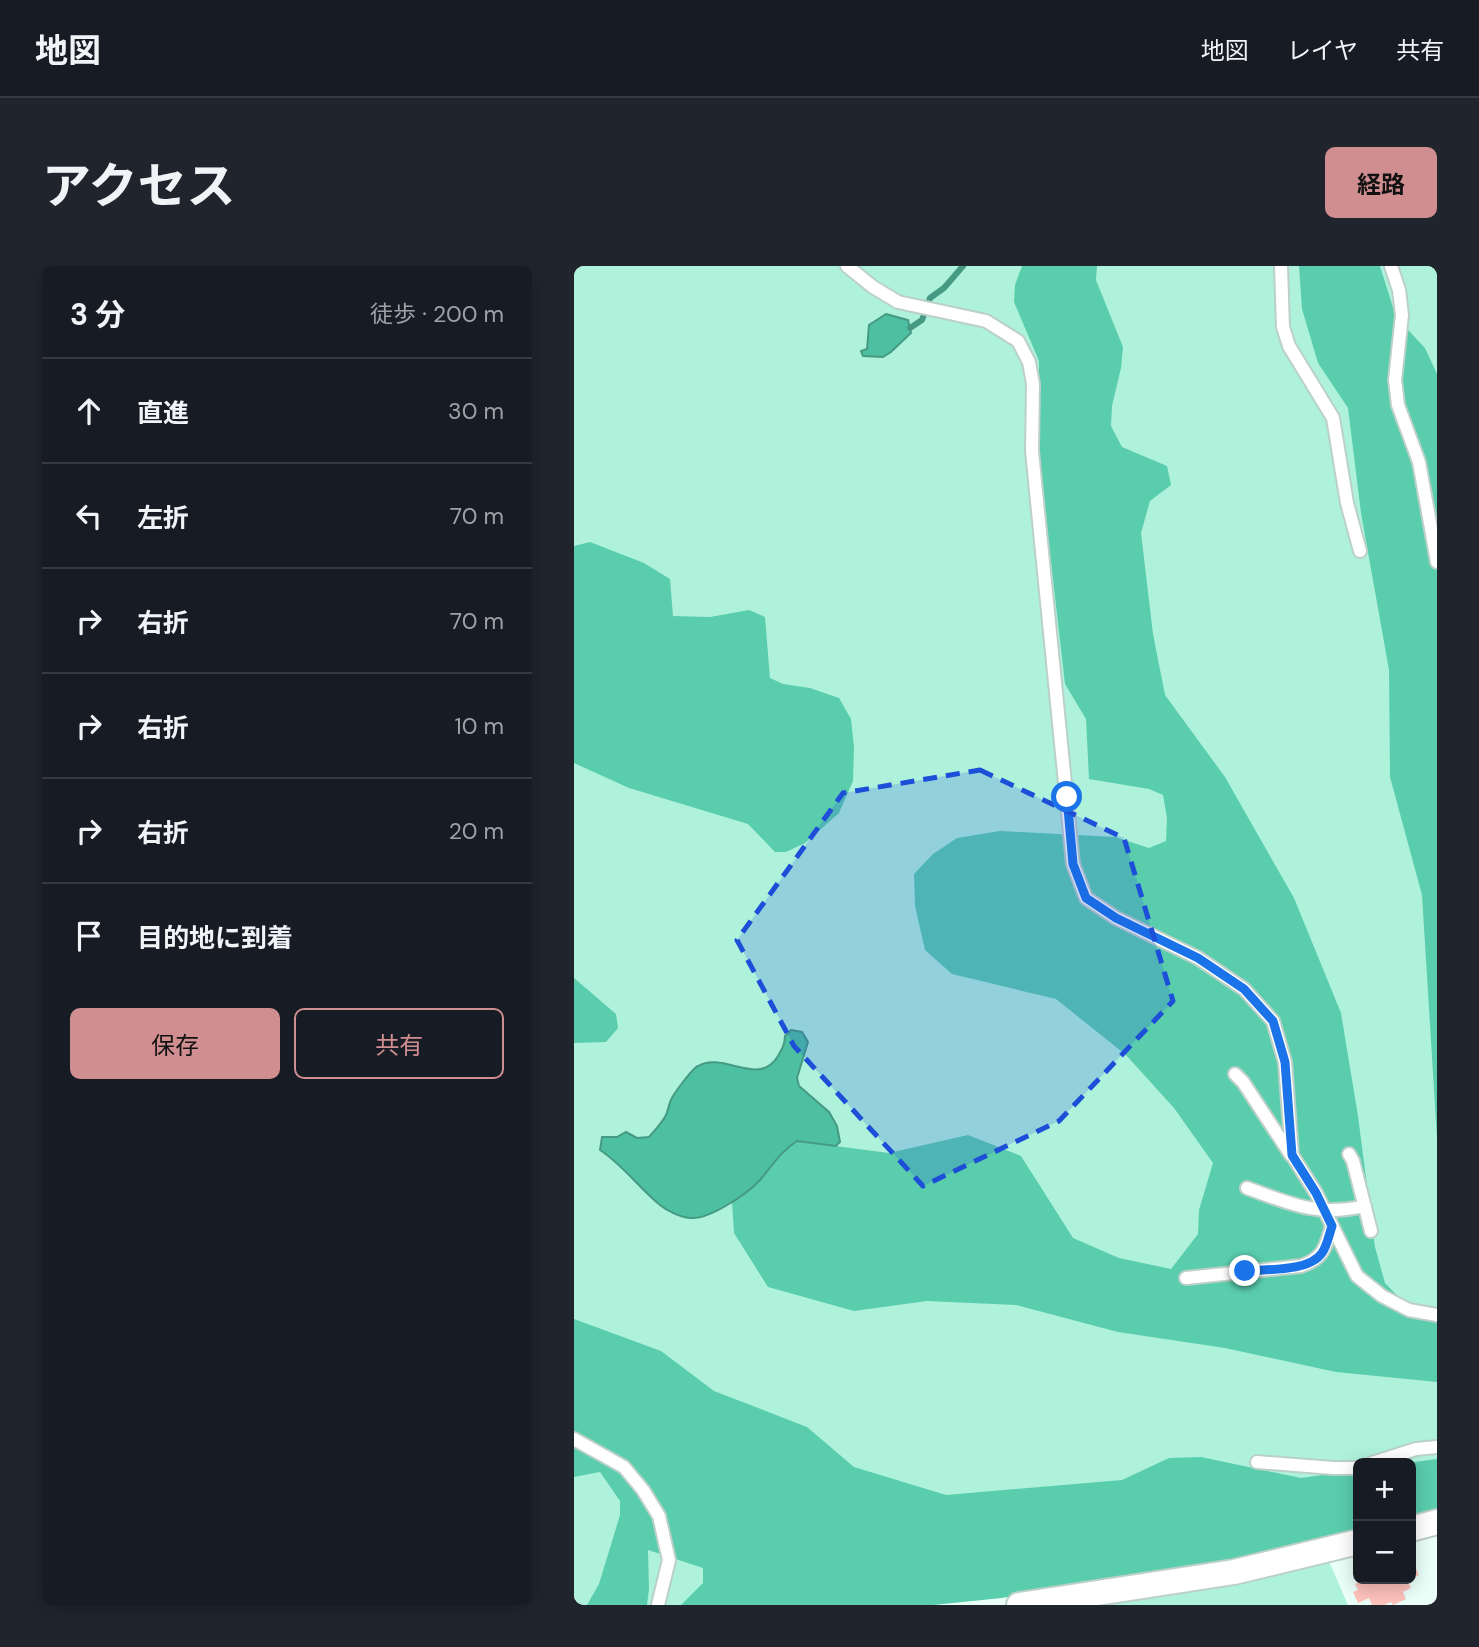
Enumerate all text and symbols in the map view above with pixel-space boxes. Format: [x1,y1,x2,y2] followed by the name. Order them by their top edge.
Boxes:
[35,29,101,72] text: 地図
[1201,35,1249,66] text: 地図
[1287,35,1358,66] text: レイヤ
[1396,35,1444,66] text: 共有
[1325,147,1437,218] button: 経路
[42,154,236,218] text: アクセス
[70,295,125,334] text: 3 分
[370,299,504,329] text: 徒歩 · 200 m
[70,392,108,430] icon: ahead
[137,396,189,430] text: 直進
[448,396,504,426] text: 30 m
[70,497,108,535] icon: left
[137,501,189,535] text: 左折
[450,501,504,531] text: 70 m
[70,602,108,640] icon: right
[137,606,189,640] text: 右折
[450,606,504,636] text: 70 m
[70,707,108,745] icon: right
[137,711,189,745] text: 右折
[454,711,504,741] text: 10 m
[1051,781,1082,812] route start
[70,812,108,850] icon: right
[137,816,189,850] text: 右折
[449,816,504,846] text: 20 m
[70,917,108,955] icon: arrive
[137,921,293,955] text: 目的地に到着
[70,1008,280,1079] button: 保存
[294,1008,504,1079] button: 共有
[1229,1255,1260,1286] route end
[1353,1458,1416,1584] map controls
[1353,1458,1416,1521] button: +
[1353,1521,1416,1584] button: −

